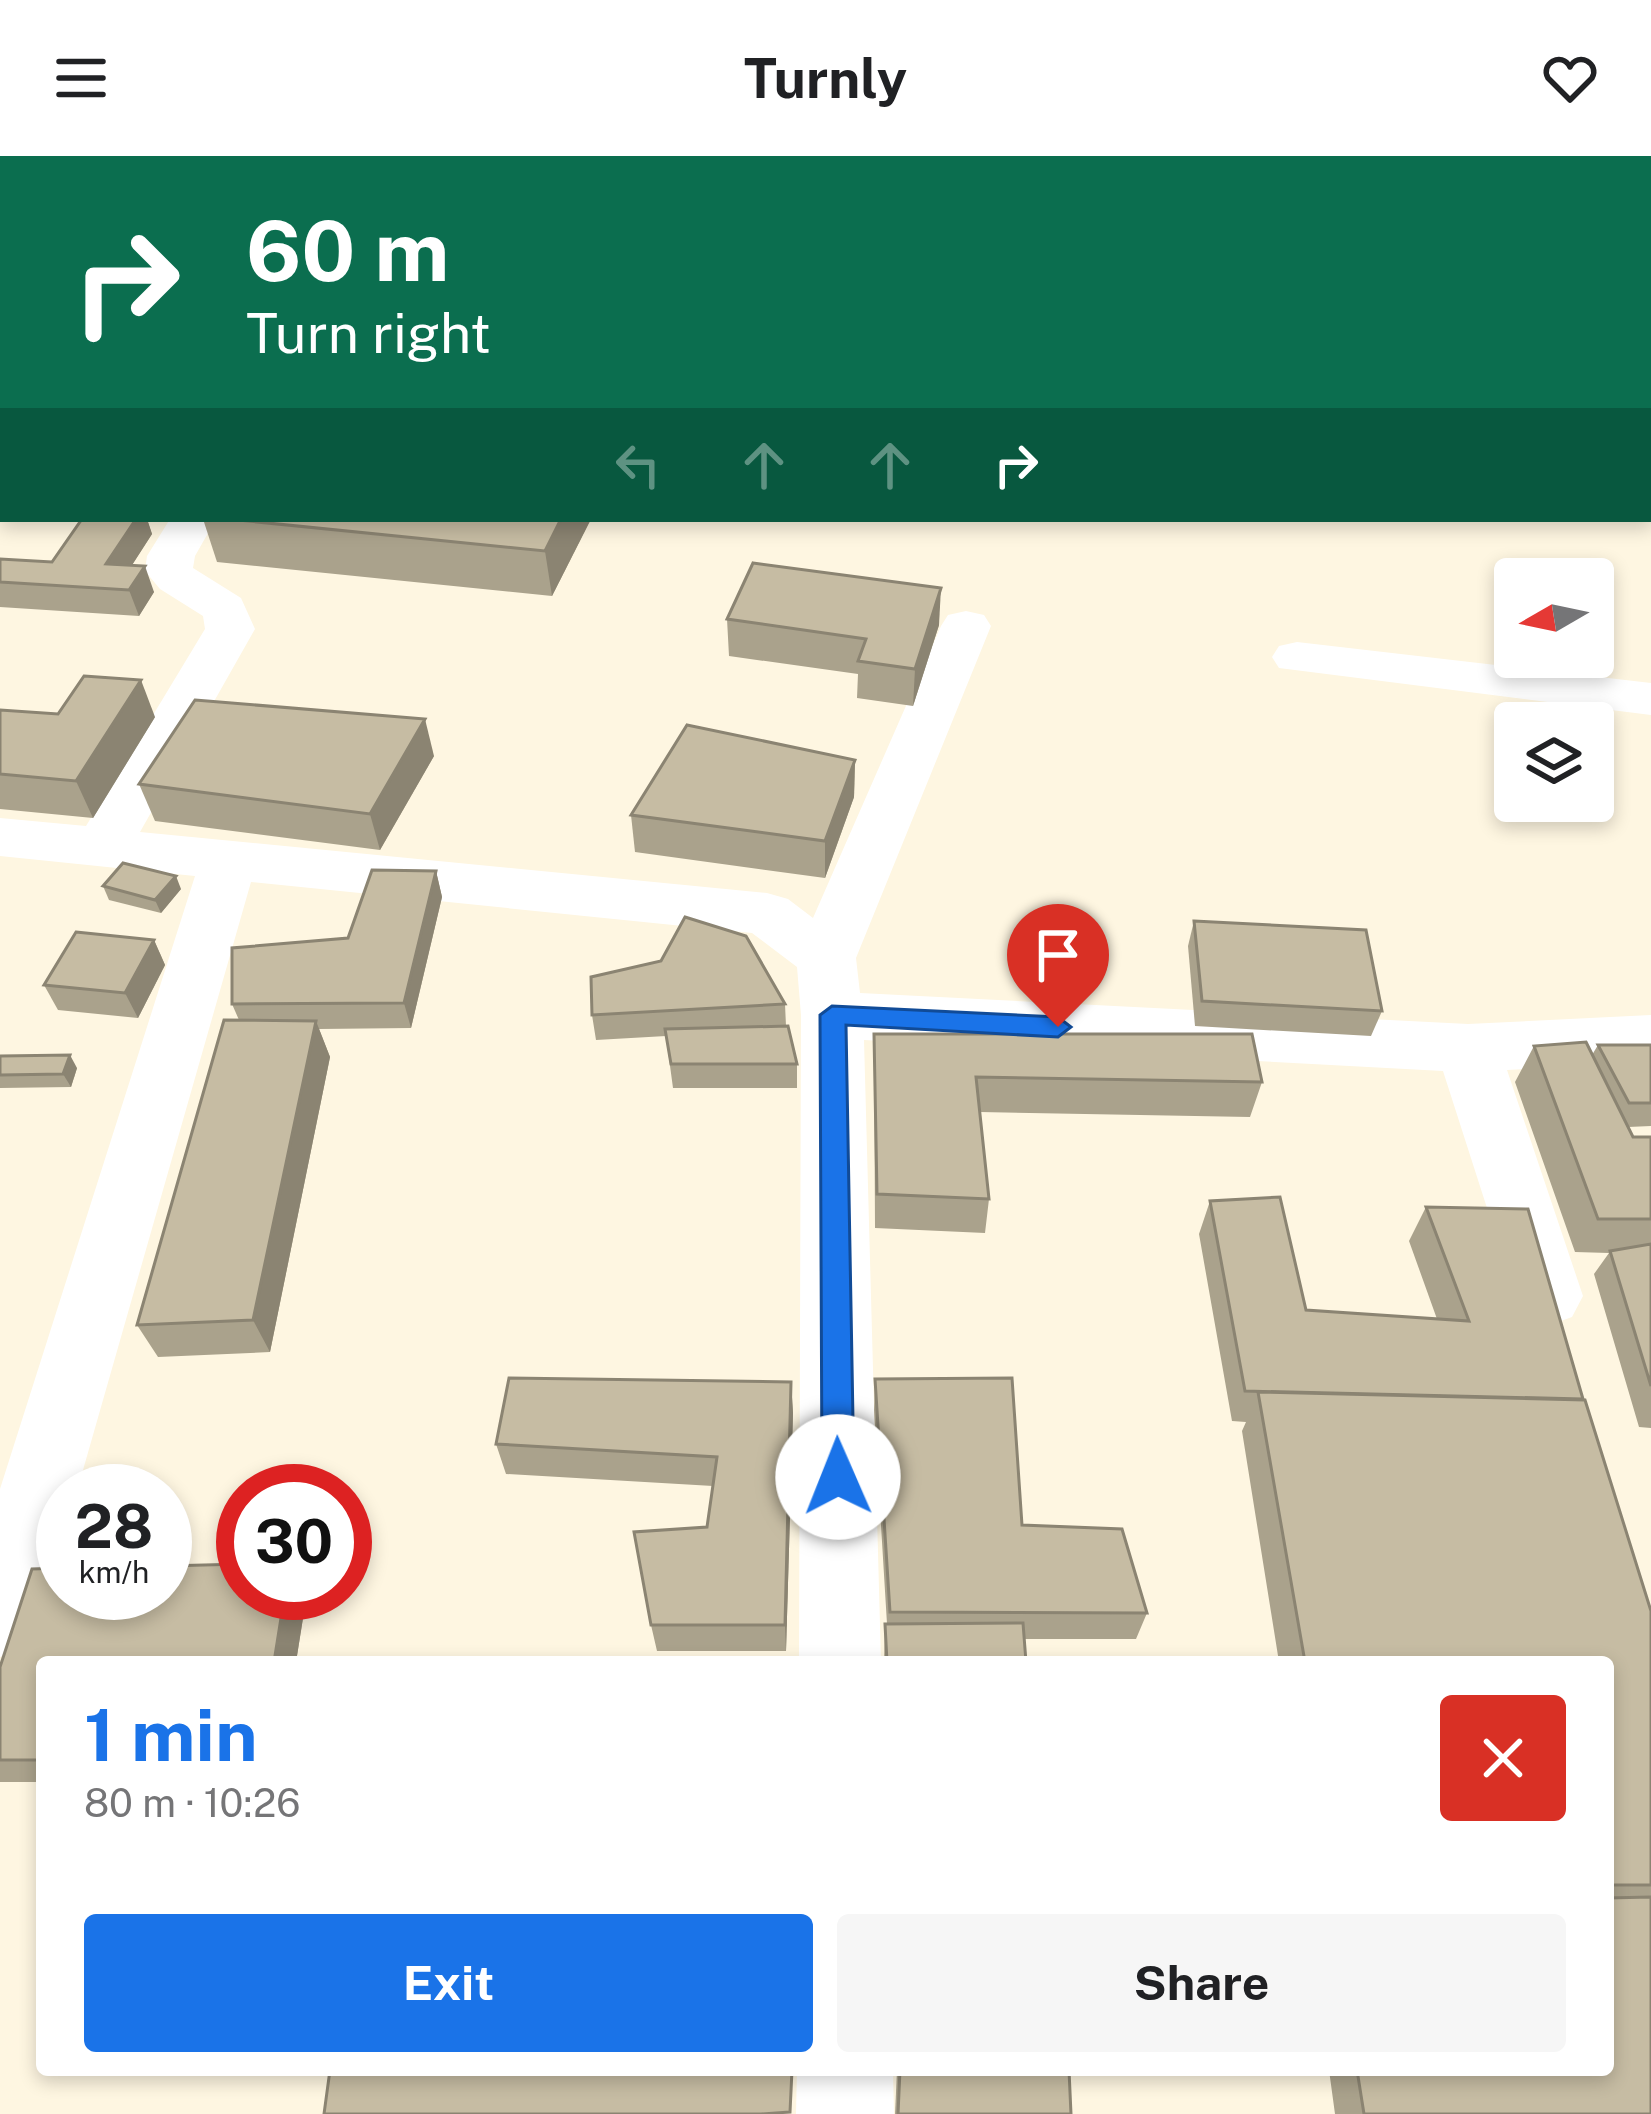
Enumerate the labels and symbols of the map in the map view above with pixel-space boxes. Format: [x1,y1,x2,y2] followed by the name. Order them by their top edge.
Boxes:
[1494,558,1614,678] north arrow
[1007,904,1109,1027] pin
[775,1414,901,1540] position arrow
[216,1464,372,1620] speed limit sign: 30

